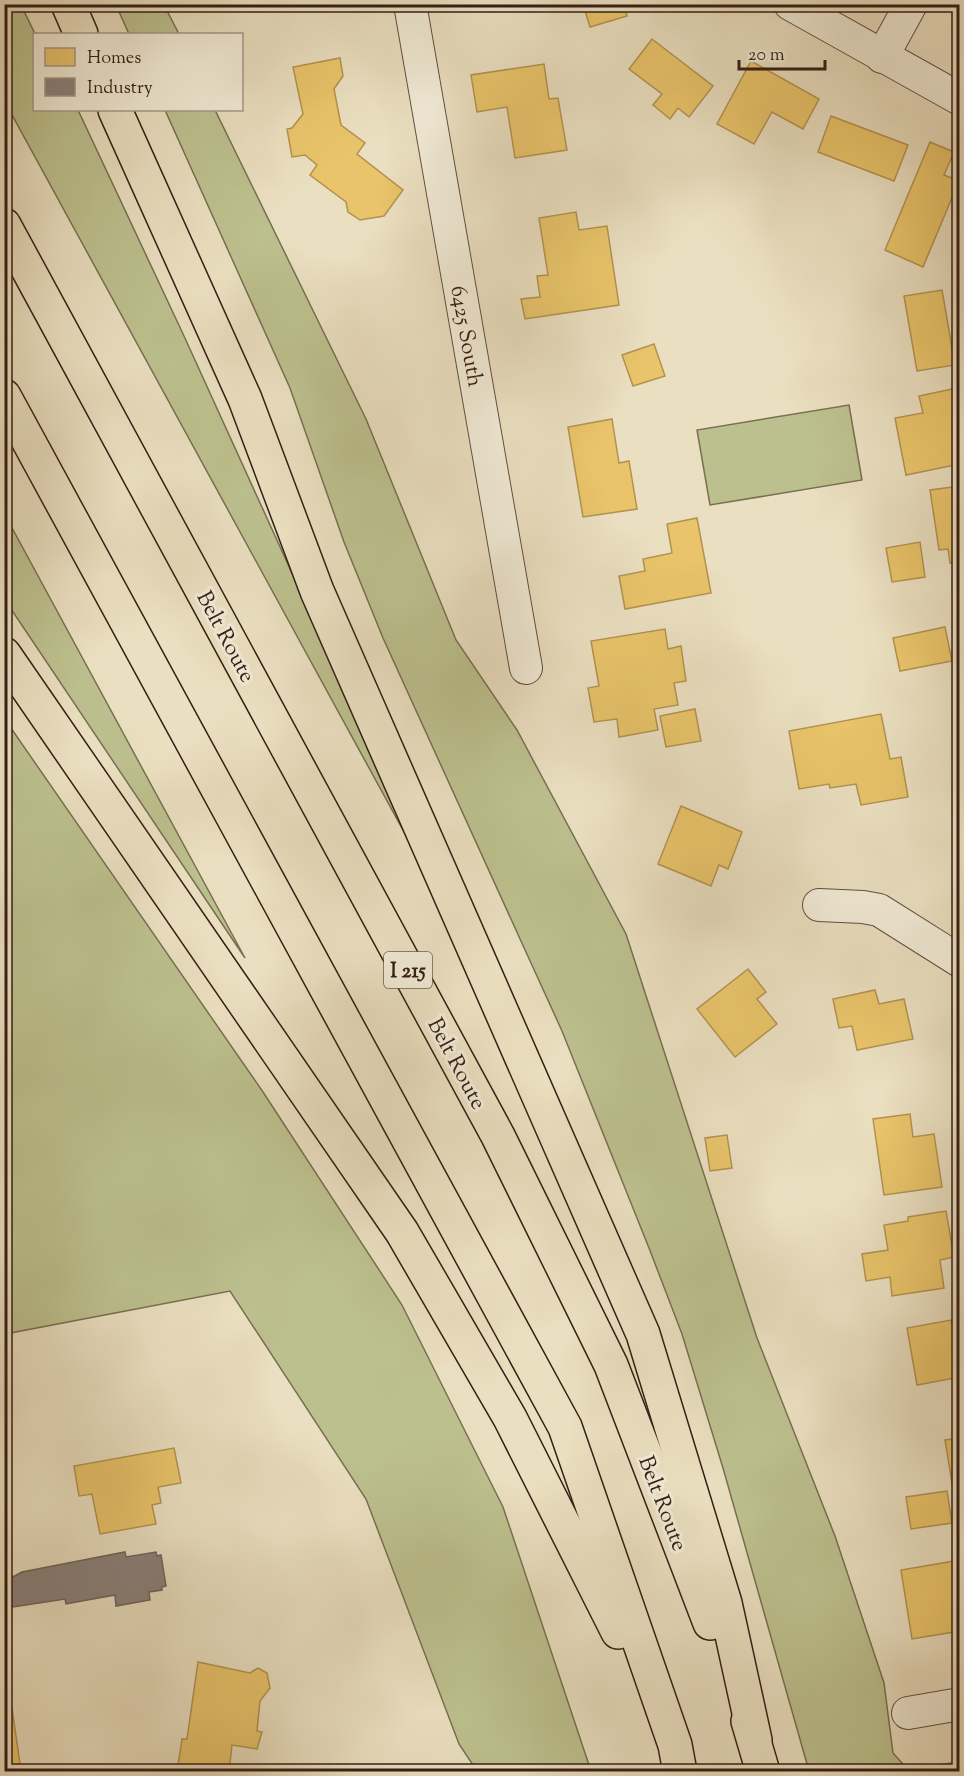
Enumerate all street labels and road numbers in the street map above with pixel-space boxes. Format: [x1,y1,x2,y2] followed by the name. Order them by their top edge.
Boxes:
[440,283,490,390] street label: 6425 South
[187,586,262,689] street label: Belt Route
[384,952,432,988] road number: I 215
[418,1013,493,1116] street label: Belt Route
[628,1452,694,1556] street label: Belt Route

